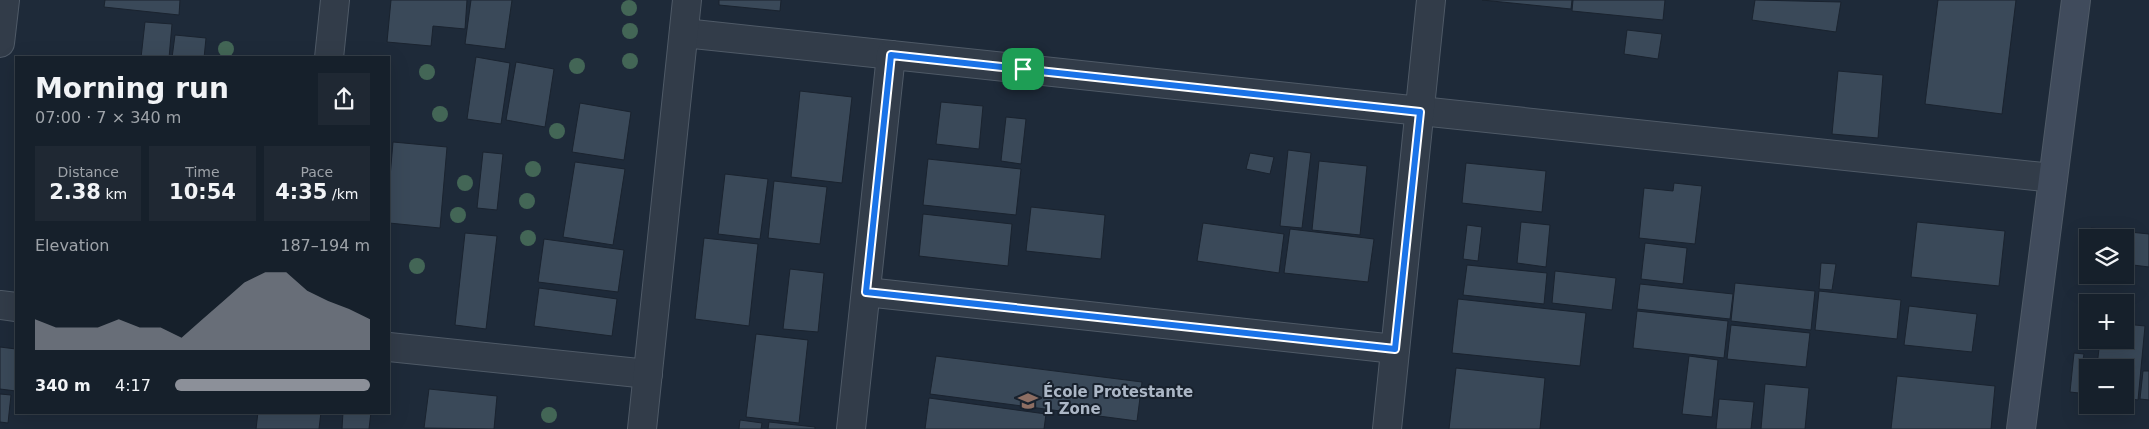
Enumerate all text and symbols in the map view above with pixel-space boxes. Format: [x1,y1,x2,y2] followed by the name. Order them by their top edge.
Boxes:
[1002,48,1044,90] pin
[1009,55,1037,83] icon: arrive
[35,72,229,105] text: Morning run
[318,73,370,125] button: share
[35,108,181,127] text: 07:00 · 7 × 340 m
[58,164,119,180] text: Distance
[185,164,220,180] text: Time
[300,164,333,180] text: Pace
[49,180,101,204] text: 2.38
[169,180,236,204] text: 10:54
[275,180,327,204] text: 4:35
[101,186,127,202] text: km
[327,186,358,202] text: /km
[2079,229,2134,414] map controls
[2079,229,2134,284] button: layers
[35,236,109,255] text: Elevation
[280,236,370,255] text: 187–194 m
[2079,294,2134,349] button: +
[2079,359,2134,414] button: −
[35,376,91,395] text: 340 m
[115,376,151,395] text: 4:17
[1043,382,1193,418] place label: École Protestante 1 Zone
[1017,390,1039,412] school or university icon: École Protestante 1 Zone

